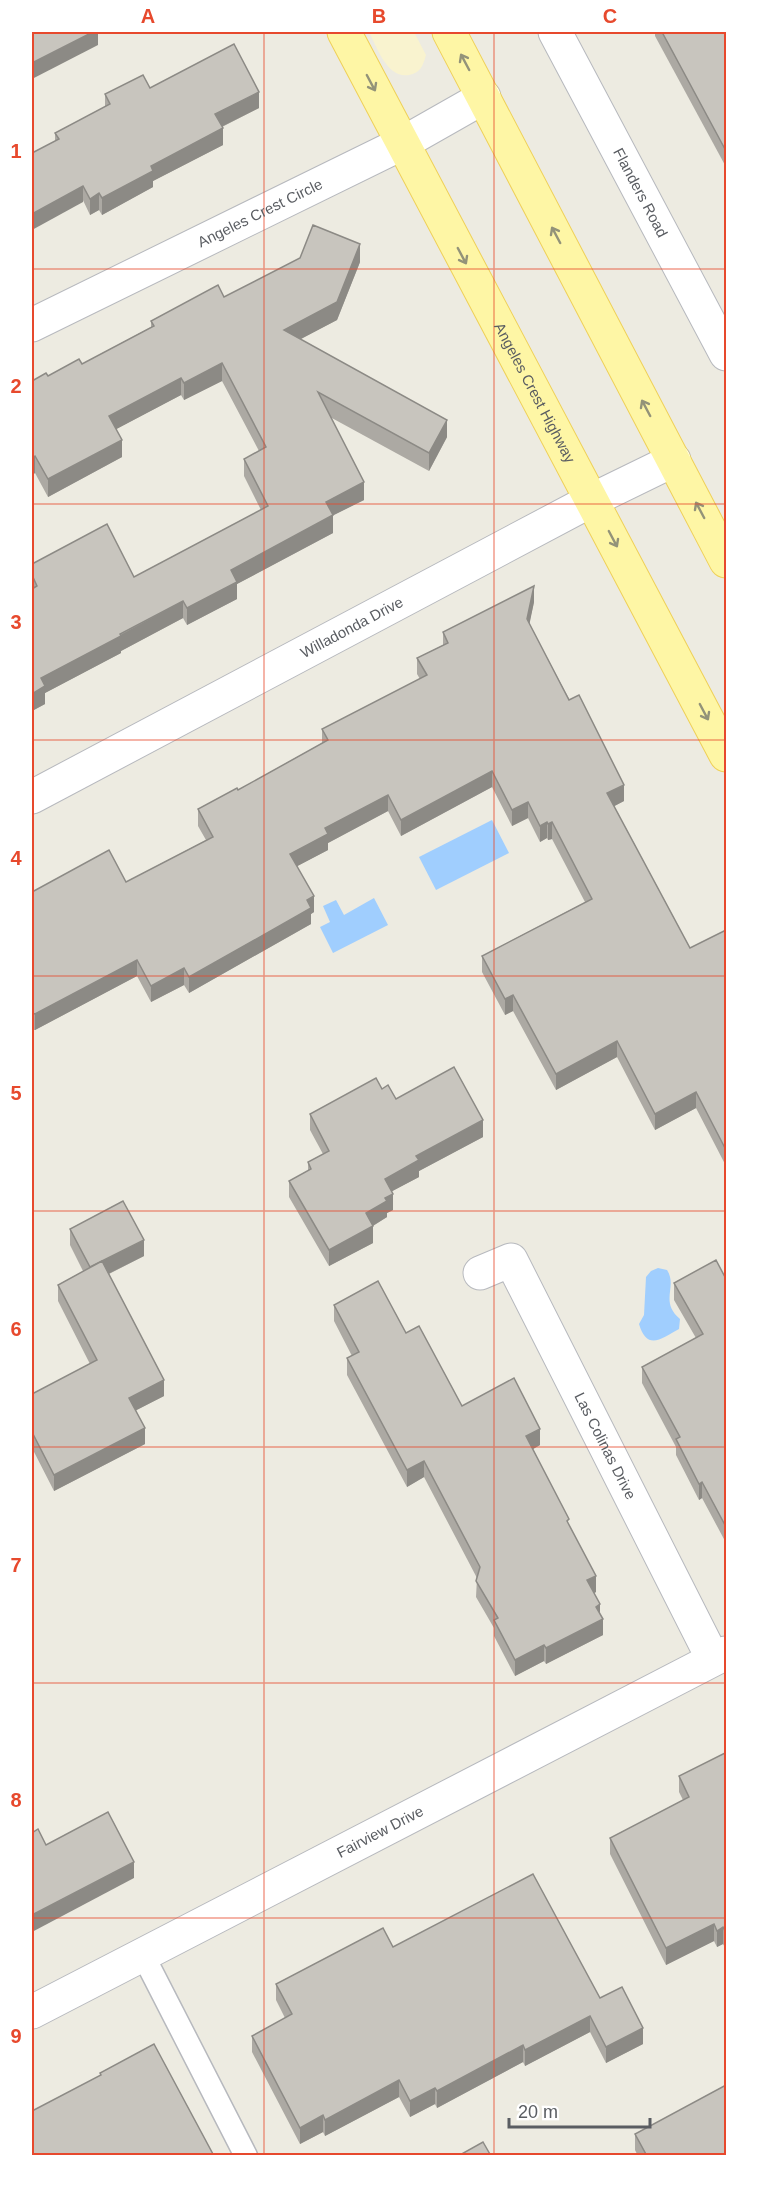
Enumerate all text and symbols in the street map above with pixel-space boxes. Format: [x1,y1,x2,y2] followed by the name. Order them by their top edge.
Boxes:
[141,5,155,27] text: A
[372,5,386,27] text: B
[603,5,617,27] text: C
[459,54,471,72] one-way arrow
[366,74,377,92] one-way arrow
[10,140,22,162] text: 1
[610,145,671,240] street label: Flanders Road
[195,175,325,250] street label: Angeles Crest Circle
[550,227,562,244] one-way arrow
[457,246,468,264] one-way arrow
[491,320,579,466] street label: Angeles Crest Highway
[10,375,22,397] text: 2
[640,399,652,417] one-way arrow
[694,502,705,520] one-way arrow
[607,530,619,548] one-way arrow
[297,593,406,661] street label: Willadonda Drive
[10,611,22,633] text: 3
[699,702,710,720] one-way arrow
[10,847,22,869] text: 4
[10,1082,22,1104] text: 5
[10,1318,22,1340] text: 6
[571,1389,640,1502] street label: Las Colinas Drive
[10,1554,22,1576] text: 7
[10,1789,22,1811] text: 8
[334,1802,426,1861] street label: Fairview Drive
[10,2025,22,2047] text: 9
[509,2091,650,2129] scale bar
[518,2102,558,2122] text: 20 m

